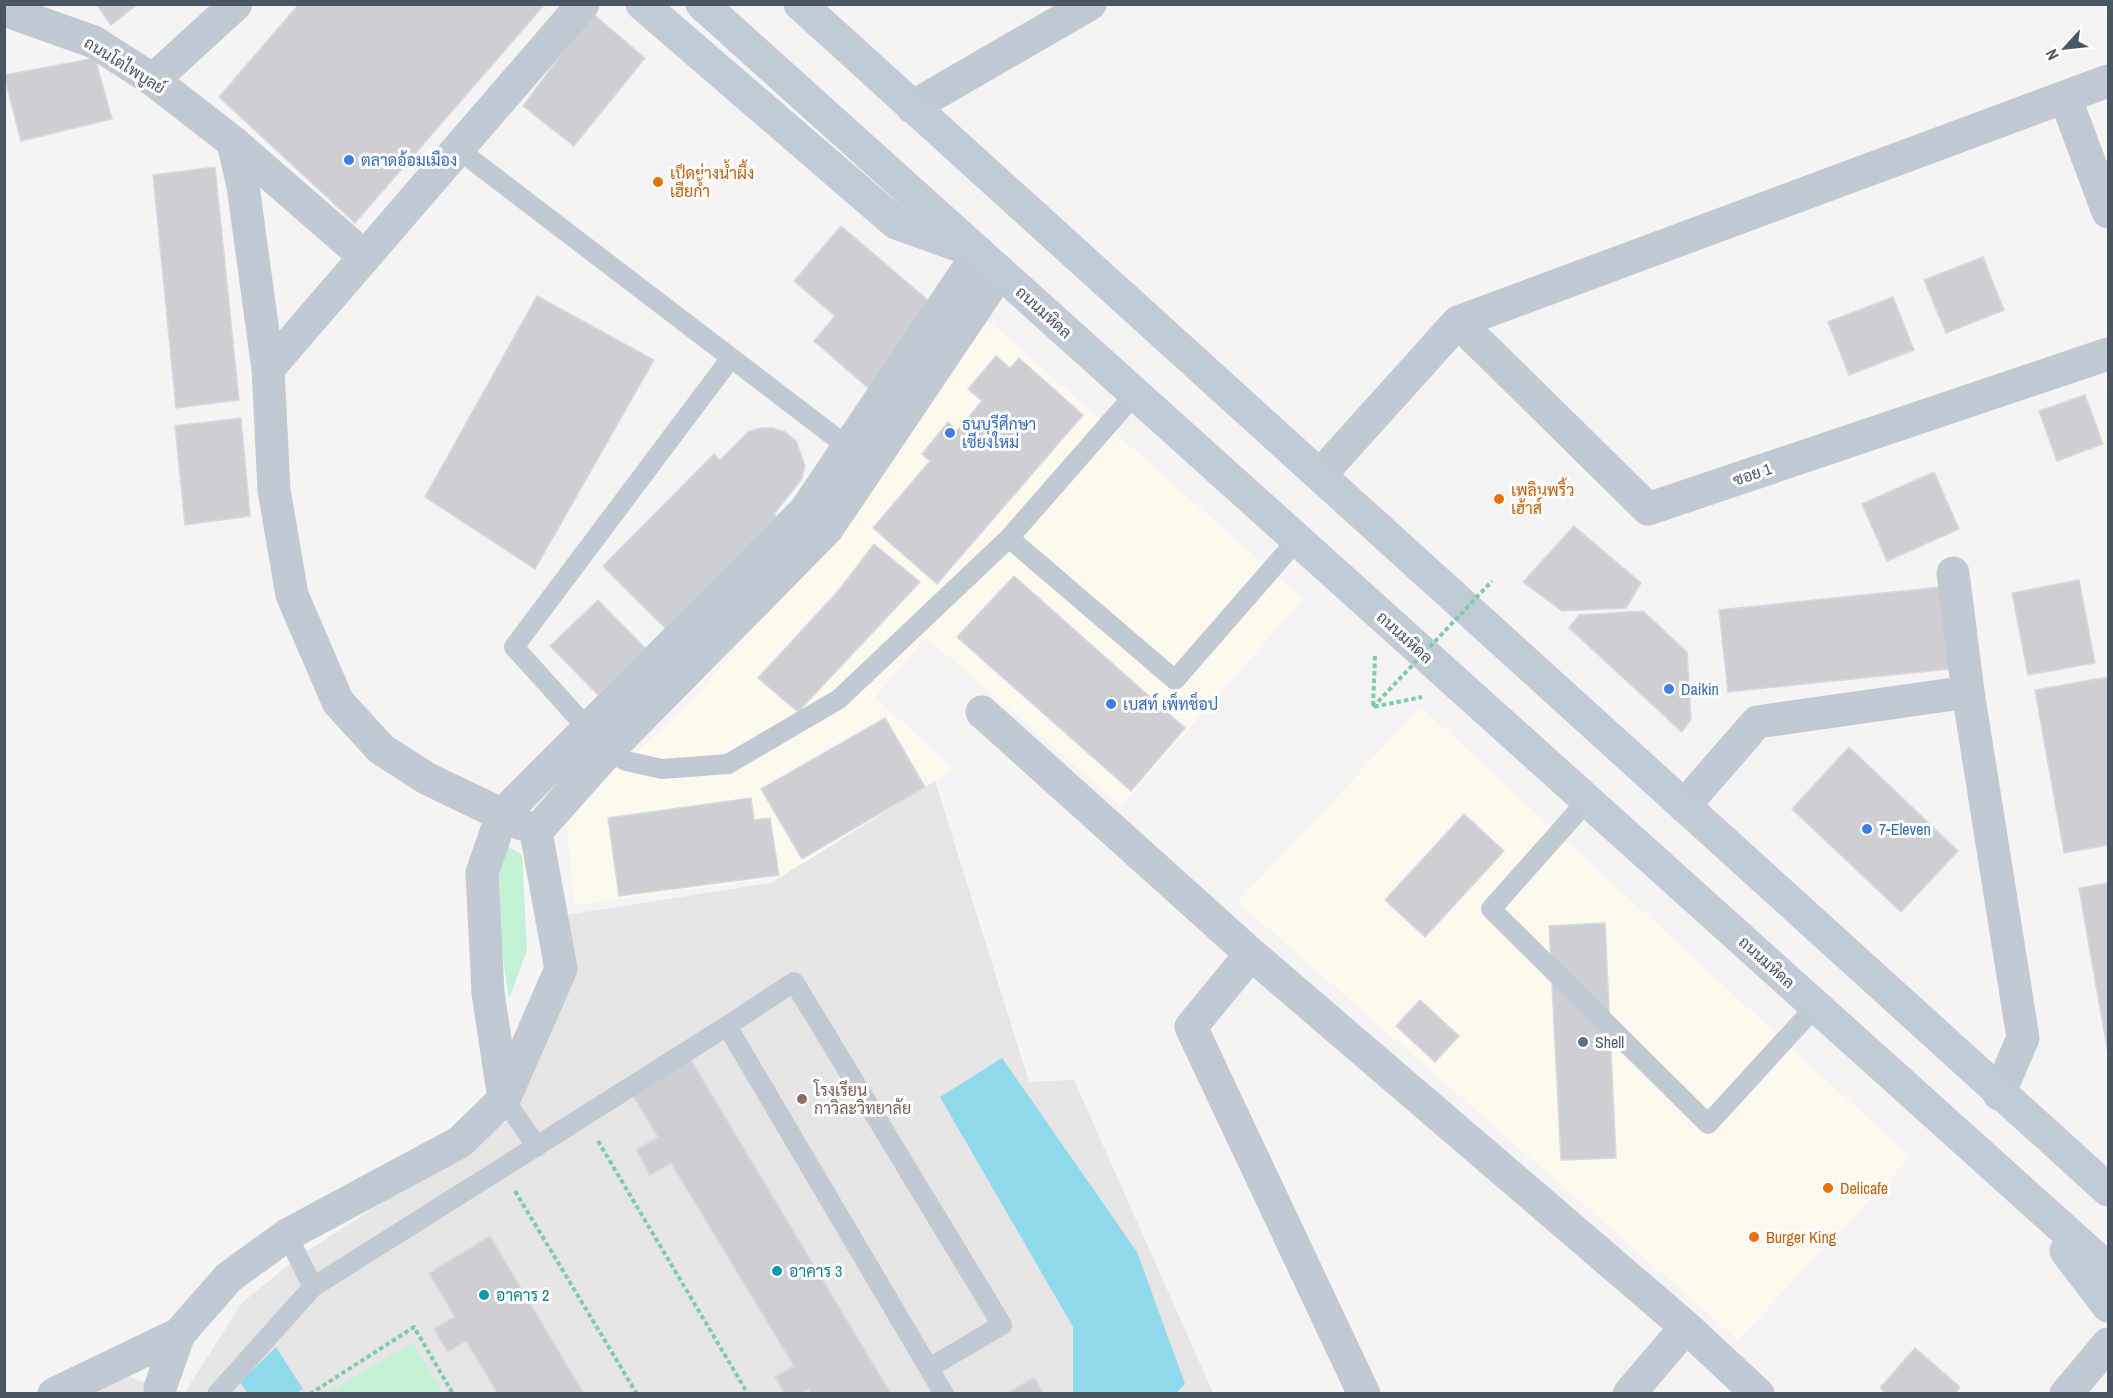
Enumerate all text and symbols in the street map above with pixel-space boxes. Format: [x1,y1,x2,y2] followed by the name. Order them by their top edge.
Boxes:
[2035,18,2095,78] north arrow
[80,30,170,100] street label: ถนนโตไพบูลย์
[2040,46,2064,64] text: N
[361,149,457,171] place label: ตลาดอ้อมเมือง
[342,153,356,167] marker: ตลาดอ้อมเมือง
[670,159,754,202] place label: เป็ดย่างน้ำผึ้ง เฮียก้ำ
[651,175,665,189] marker: เป็ดย่างน้ำผึ้ง เฮียก้ำ
[1011,281,1077,343] street label: ถนนมหิดล
[962,413,1036,453] place label: ธนบุรีศึกษา เชียงใหม่
[943,426,957,440] marker: ธนบุรีศึกษา เชียงใหม่
[1730,457,1775,491] street label: ซอย 1
[1511,477,1574,519] place label: เพลินพริ้ว เฮ้าส์
[1492,492,1506,506] marker: เพลินพริ้ว เฮ้าส์
[1372,606,1438,668] street label: ถนนมหิดล
[1681,678,1719,700] place label: Daikin
[1662,682,1676,696] marker: Daikin
[1123,691,1218,715] place label: เบสท์ เพ็ทช็อป
[1104,697,1118,711] marker: เบสท์ เพ็ทช็อป
[1879,818,1931,840] place label: 7-Eleven
[1860,822,1874,836] marker: 7-Eleven
[1734,931,1800,993] street label: ถนนมหิดล
[1595,1031,1624,1053] place label: Shell
[1576,1035,1590,1049] marker: Shell
[813,1079,911,1119] place label: โรงเรียน กาวิละวิทยาลัย
[795,1092,809,1106] marker: โรงเรียน กาวิละวิทยาลัย
[1840,1177,1888,1199] place label: Delicafe
[1821,1181,1835,1195] marker: Delicafe
[1766,1226,1837,1248] place label: Burger King
[1747,1230,1761,1244] marker: Burger King
[789,1260,842,1282] place label: อาคาร 3
[770,1264,784,1278] marker: อาคาร 3
[496,1284,549,1306] place label: อาคาร 2
[477,1288,491,1302] marker: อาคาร 2

